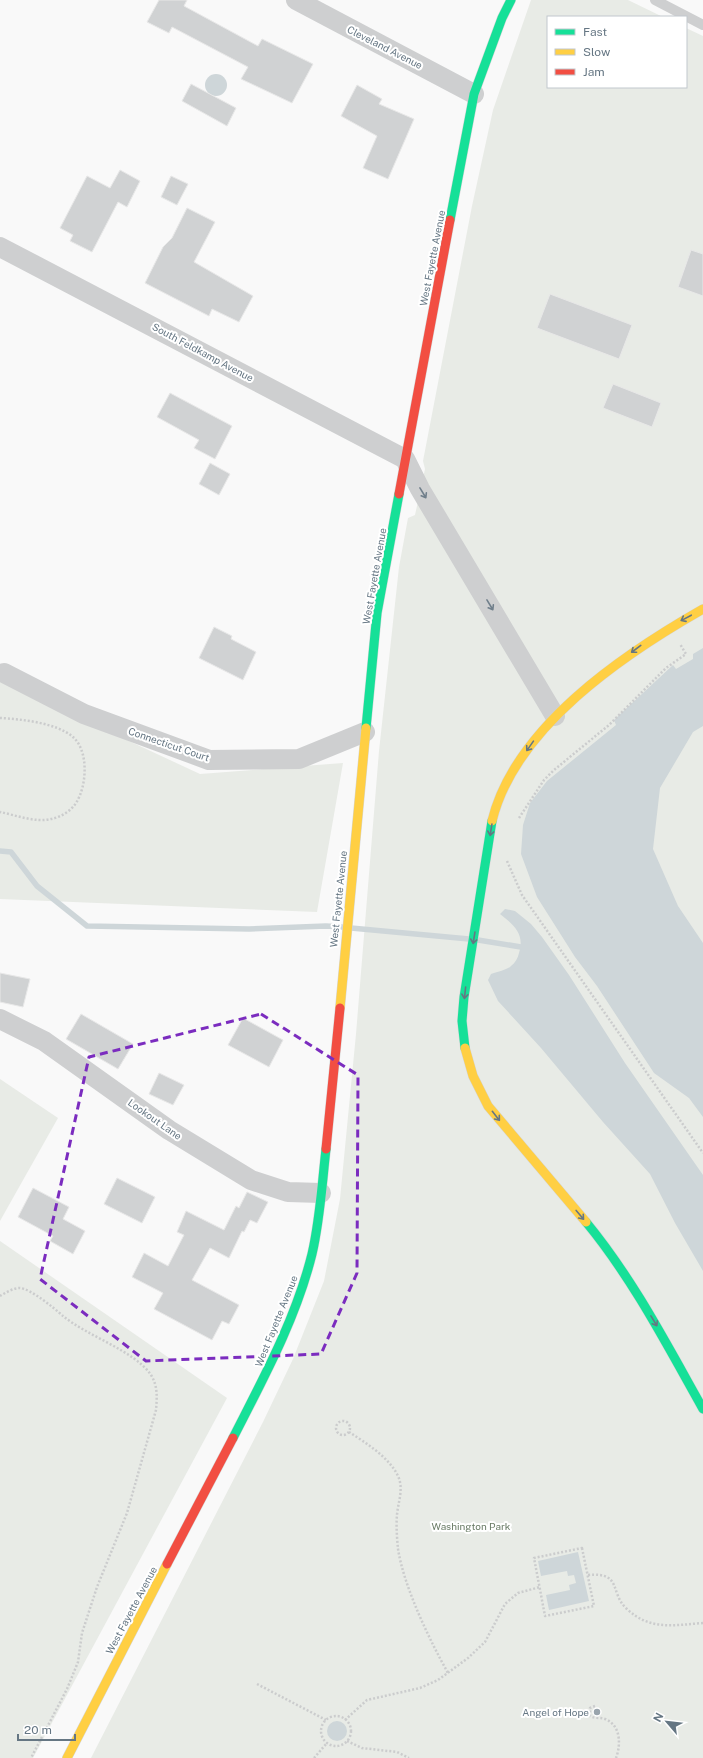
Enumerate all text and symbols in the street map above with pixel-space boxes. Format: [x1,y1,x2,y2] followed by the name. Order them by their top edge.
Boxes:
[547,16,687,88] legend
[345,23,425,71] street label: Cleveland Avenue
[583,25,608,39] text: Fast
[583,45,611,59] text: Slow
[583,65,605,79] text: Jam
[417,209,447,307] street label: West Fayette Avenue
[150,320,256,384] street label: South Feldkamp Avenue
[419,487,427,498] one-way arrow
[360,527,388,625] street label: West Fayette Avenue
[486,599,494,611] one-way arrow
[680,615,692,623] one-way arrow
[631,645,642,653] one-way arrow
[127,725,211,764] street label: Connecticut Court
[526,740,534,751] one-way arrow
[487,823,495,836] one-way arrow
[327,850,349,948] street label: West Fayette Avenue
[469,931,477,944] one-way arrow
[462,986,469,999] one-way arrow
[126,1096,184,1142] street label: Lookout Lane
[491,1110,500,1121] one-way arrow
[575,1209,584,1220] one-way arrow
[252,1273,300,1368] street label: West Fayette Avenue
[650,1315,658,1327] one-way arrow
[432,1520,511,1532] park label: Washington Park
[103,1564,159,1656] street label: West Fayette Avenue
[647,1702,687,1742] north arrow
[522,1706,589,1718] place label: Angel of Hope
[592,1707,602,1717] marker: Angel of Hope
[651,1711,665,1724] text: N
[18,1716,75,1742] scale bar
[24,1723,52,1737] text: 20 m

